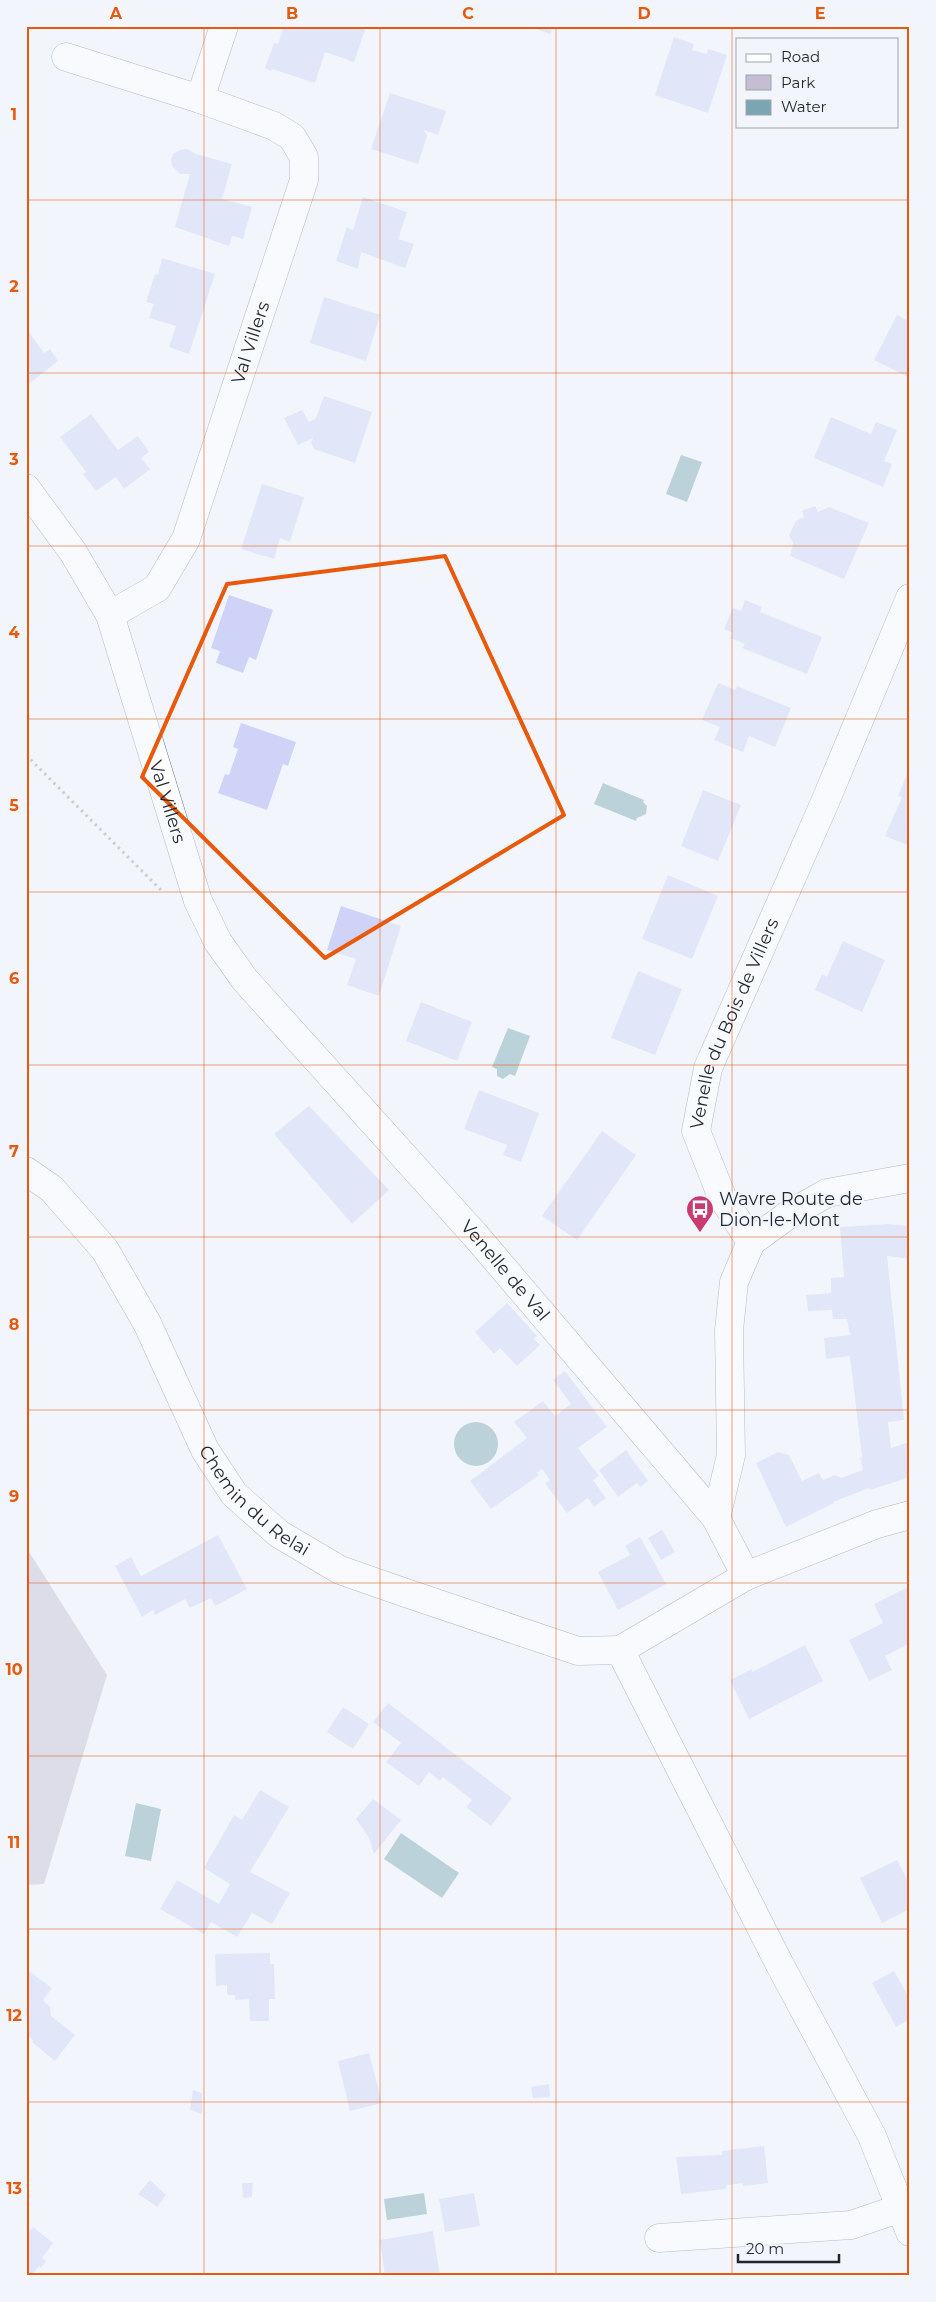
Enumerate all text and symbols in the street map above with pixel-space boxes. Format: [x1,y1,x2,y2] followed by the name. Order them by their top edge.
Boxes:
[109,4,123,23] text: A
[286,4,298,23] text: B
[462,4,474,23] text: C
[637,4,651,23] text: D
[815,4,825,23] text: E
[736,38,898,128] legend
[781,47,820,66] text: Road
[781,73,815,92] text: Park
[781,97,827,116] text: Water
[11,105,17,124] text: 1
[9,277,19,296] text: 2
[227,298,274,386] street label: Val Villers
[8,450,19,469] text: 3
[8,623,20,642] text: 4
[144,758,191,846] street label: Val Villers
[9,796,19,815] text: 5
[686,914,784,1131] street label: Venelle du Bois de Villers
[9,969,19,988] text: 6
[9,1142,19,1161] text: 7
[719,1188,863,1231] place label: Wavre Route de Dion-le-Mont
[685,1194,715,1233] bus stop icon: Wavre Route de Dion-le-Mont
[456,1216,554,1325] street label: Venelle de Val
[9,1315,19,1334] text: 8
[194,1441,314,1561] street label: Chemin du Relai
[9,1487,19,1506] text: 9
[5,1660,23,1679] text: 10
[8,1833,20,1852] text: 11
[6,2006,22,2025] text: 12
[6,2179,22,2198] text: 13
[738,2232,840,2264] scale bar
[746,2239,784,2258] text: 20 m

